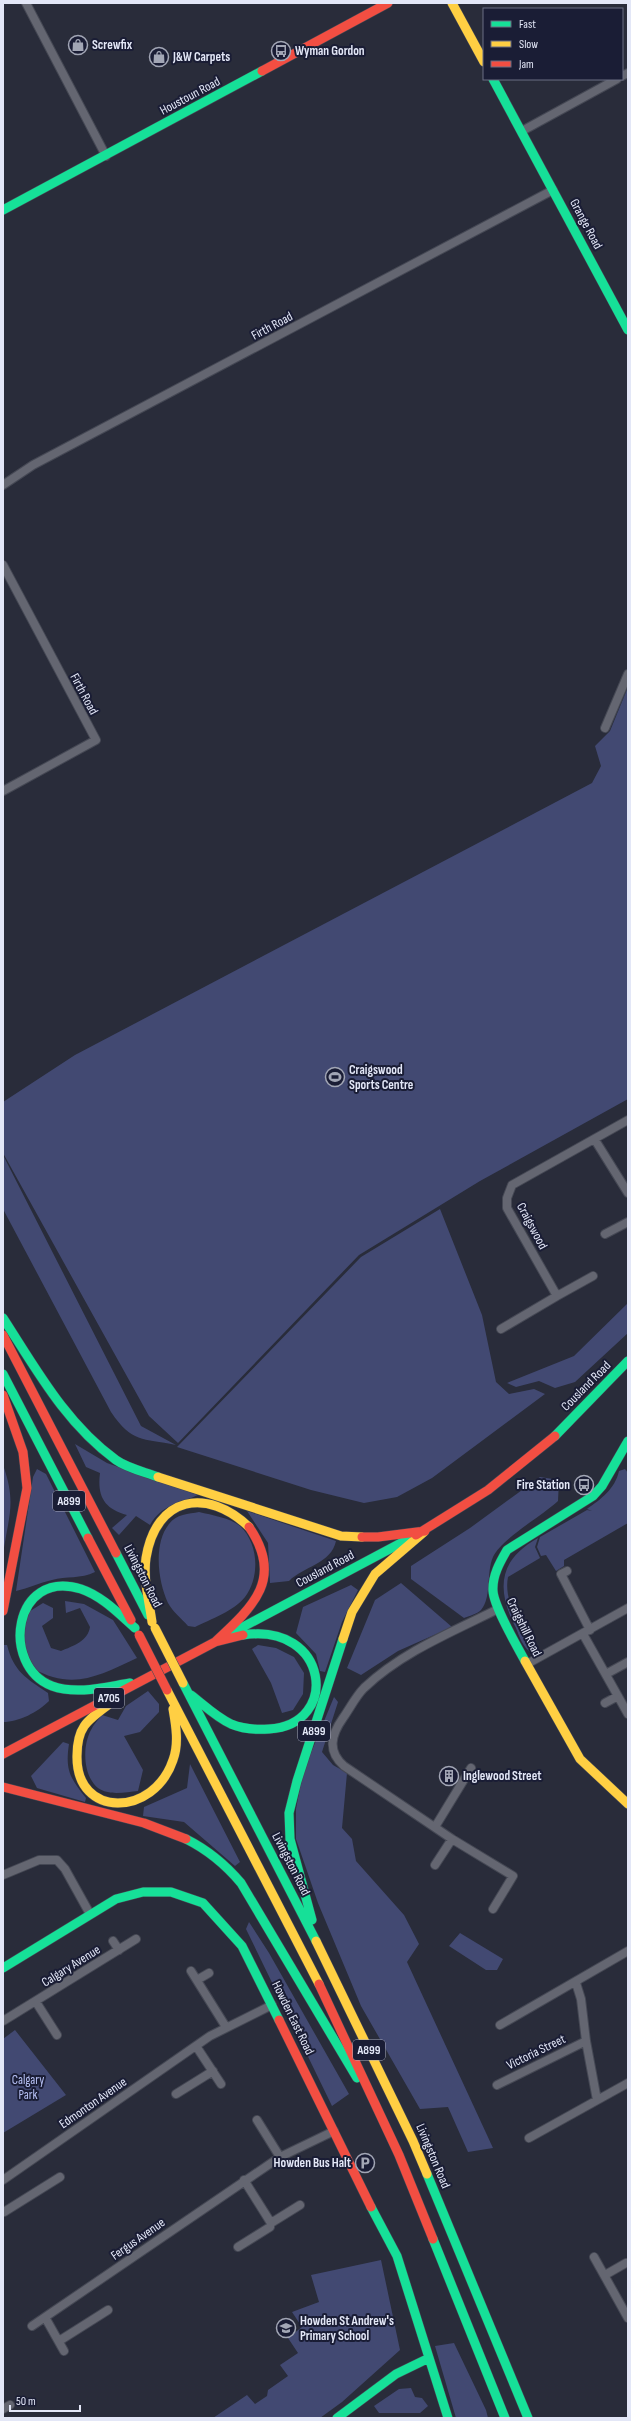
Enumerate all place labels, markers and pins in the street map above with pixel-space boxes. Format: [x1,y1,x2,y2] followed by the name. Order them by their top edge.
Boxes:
[67,34,89,56] shop icon: Screwfix
[92,37,133,53] place label: Screwfix
[270,40,292,62] bus stop icon: Wyman Gordon
[295,43,365,59] place label: Wyman Gordon
[148,46,170,68] shop icon: J&W Carpets
[172,49,230,65] place label: J&W Carpets
[349,1062,414,1093] place label: Craigswood Sports Centre
[324,1066,346,1088] sports icon: Craigswood Sports Centre
[573,1474,595,1496] bus stop icon: Fire Station
[517,1477,570,1493] place label: Fire Station
[438,1765,460,1787] building icon: Inglewood Street
[463,1768,542,1784] place label: Inglewood Street
[354,2152,376,2174] parking icon: Howden Bus Halt
[274,2155,352,2171] place label: Howden Bus Halt
[300,2313,394,2344] place label: Howden St Andrew's Primary School
[275,2317,297,2339] school or university icon: Howden St Andrew's Primary School

